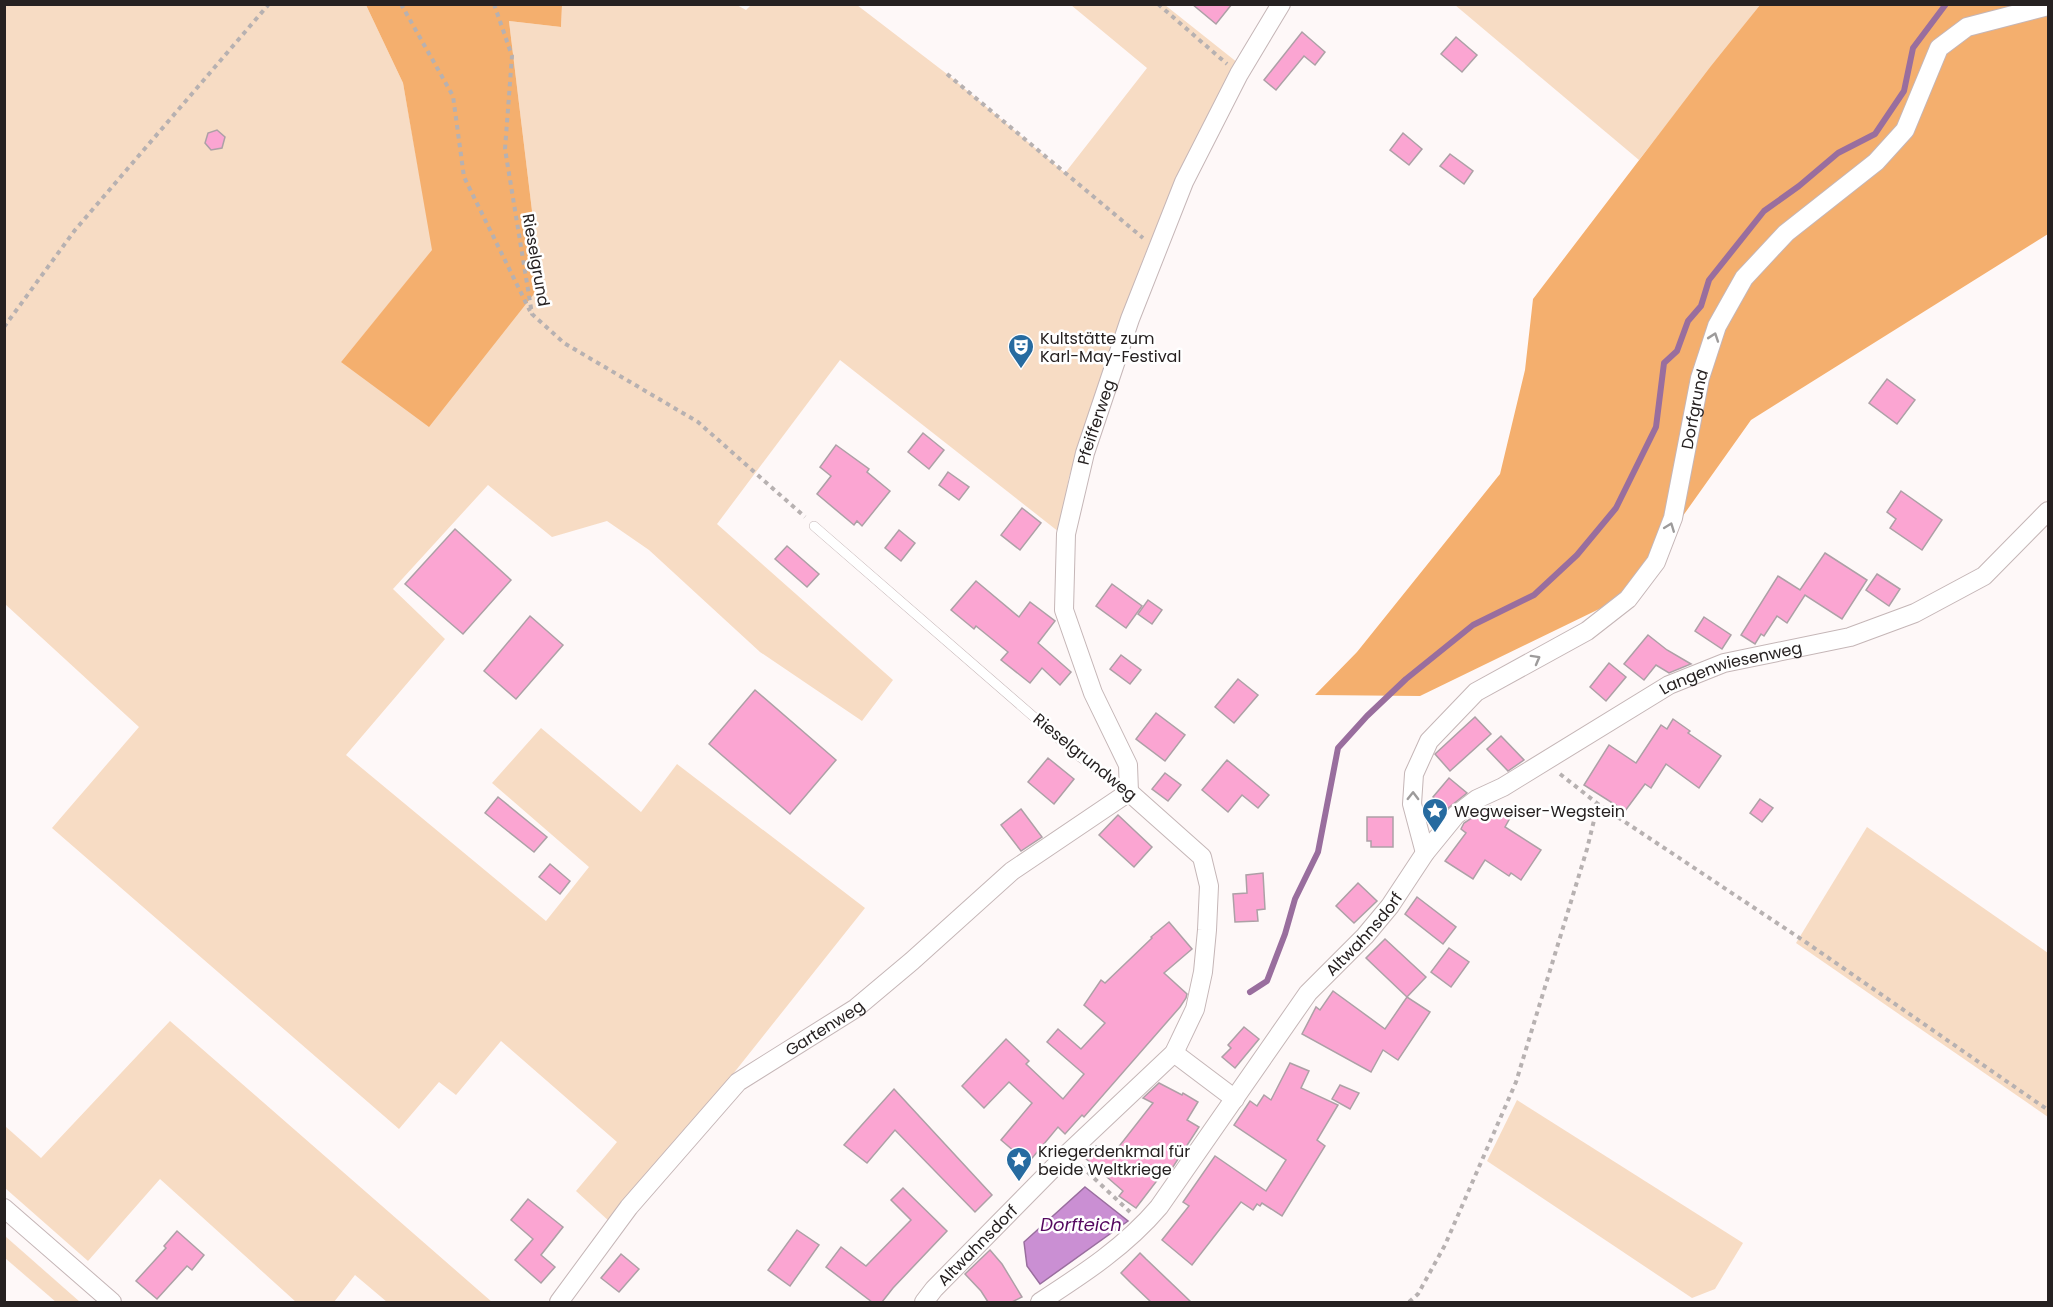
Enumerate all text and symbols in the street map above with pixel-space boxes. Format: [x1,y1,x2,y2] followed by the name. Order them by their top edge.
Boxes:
[517,212,555,308] street label: Rieselgrund
[1040,327,1181,368] place label: Kultstätte zum Karl-May-Festival
[1006,332,1036,370] theatre icon: Kultstätte zum Karl-May-Festival
[1706,332,1719,343] one-way arrow
[1675,366,1714,451] street label: Dorfgrund
[1071,376,1120,467] street label: Pfeifferweg
[1663,522,1675,533] one-way arrow
[1655,636,1804,700] street label: Langenwiesenweg
[1529,655,1540,666] one-way arrow
[1028,708,1142,806] street label: Rieselgrundweg
[1406,792,1419,801] one-way arrow
[1420,796,1450,834] place icon: Wegweiser-Wegstein
[1454,800,1625,823] place label: Wegweiser-Wegstein
[1320,887,1408,981] street label: Altwahnsdorf
[781,994,869,1061] street label: Gartenweg
[1038,1140,1190,1181] place label: Kriegerdenkmal für beide Weltkriege
[1004,1145,1034,1183] place icon: Kriegerdenkmal für beide Weltkriege
[932,1199,1023,1291] street label: Altwahnsdorf
[1040,1212,1122,1237] water label: Dorfteich

